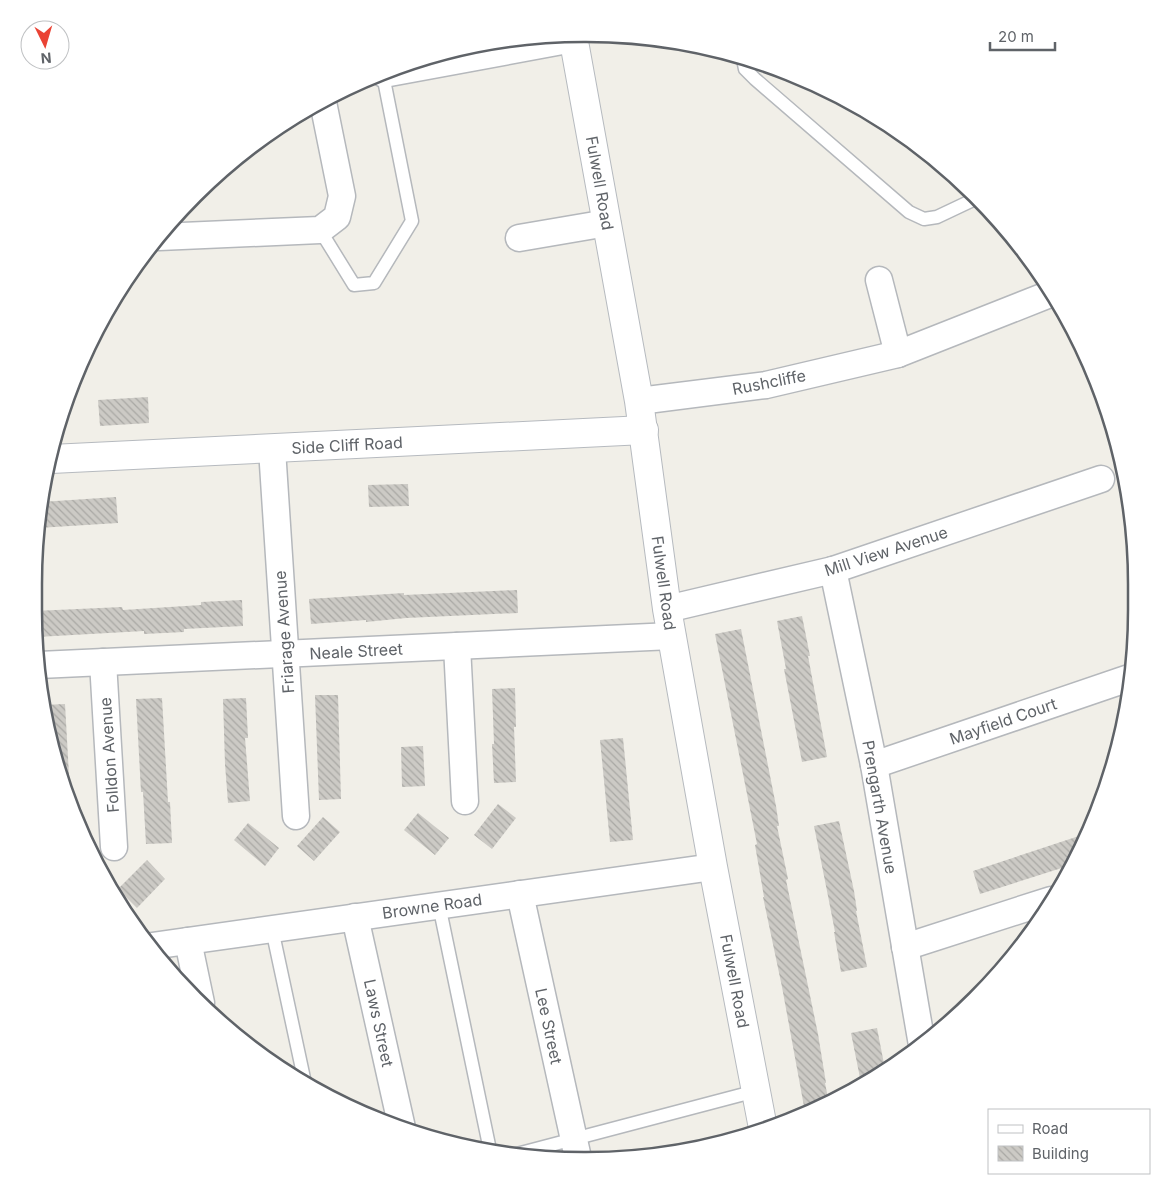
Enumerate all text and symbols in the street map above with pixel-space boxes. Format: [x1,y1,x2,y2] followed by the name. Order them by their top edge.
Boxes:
[20,20,70,70] north arrow
[990,20,1055,52] scale bar
[998,27,1034,46] text: 20 m
[40,50,52,67] text: N
[582,134,618,232] street label: Fulwell Road
[730,365,808,399] street label: Rushcliffe
[291,432,403,458] street label: Side Cliff Road
[822,522,950,580] street label: Mill View Avenue
[647,534,681,632] street label: Fulwell Road
[270,570,298,694] street label: Friarage Avenue
[309,639,403,663] street label: Neale Street
[947,693,1059,749] street label: Mayfield Court
[95,697,123,813] street label: Folldon Avenue
[858,739,902,875] street label: Prengarth Avenue
[381,889,483,923] street label: Browne Road
[716,932,754,1030] street label: Fulwell Road
[360,977,398,1069] street label: Laws Street
[531,986,567,1066] street label: Lee Street
[988,1109,1150,1174] legend
[1032,1119,1068,1138] text: Road
[1032,1144,1089,1163] text: Building

